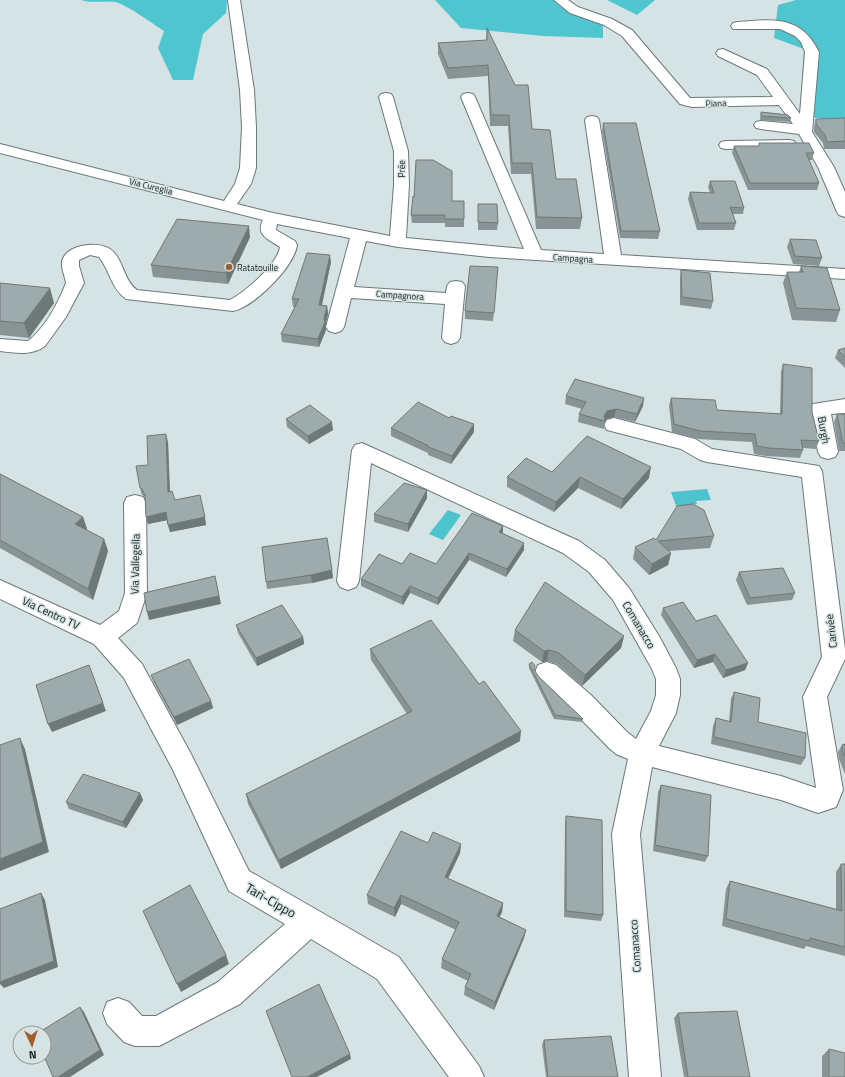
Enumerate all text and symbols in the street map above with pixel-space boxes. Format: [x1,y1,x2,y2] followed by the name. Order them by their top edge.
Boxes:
[705,96,727,110] street label: Piana
[395,160,408,178] street label: Prée
[128,174,174,198] street label: Via Cureglia
[553,250,594,266] street label: Campagna
[237,261,279,274] place label: Ratatouille
[224,262,234,272] marker: Ratatouille
[376,287,425,303] street label: Campagnora
[814,415,834,445] street label: Burgh
[126,533,144,595] street label: Via Vallegella
[20,593,83,634] street label: Via Centro TV
[618,598,660,652] street label: Comanacco
[821,613,841,649] street label: Carivée
[242,877,300,923] street label: Tarì-Cippo
[625,919,645,973] street label: Comanacco
[12,1025,52,1065] north arrow
[28,1047,37,1063] text: N

